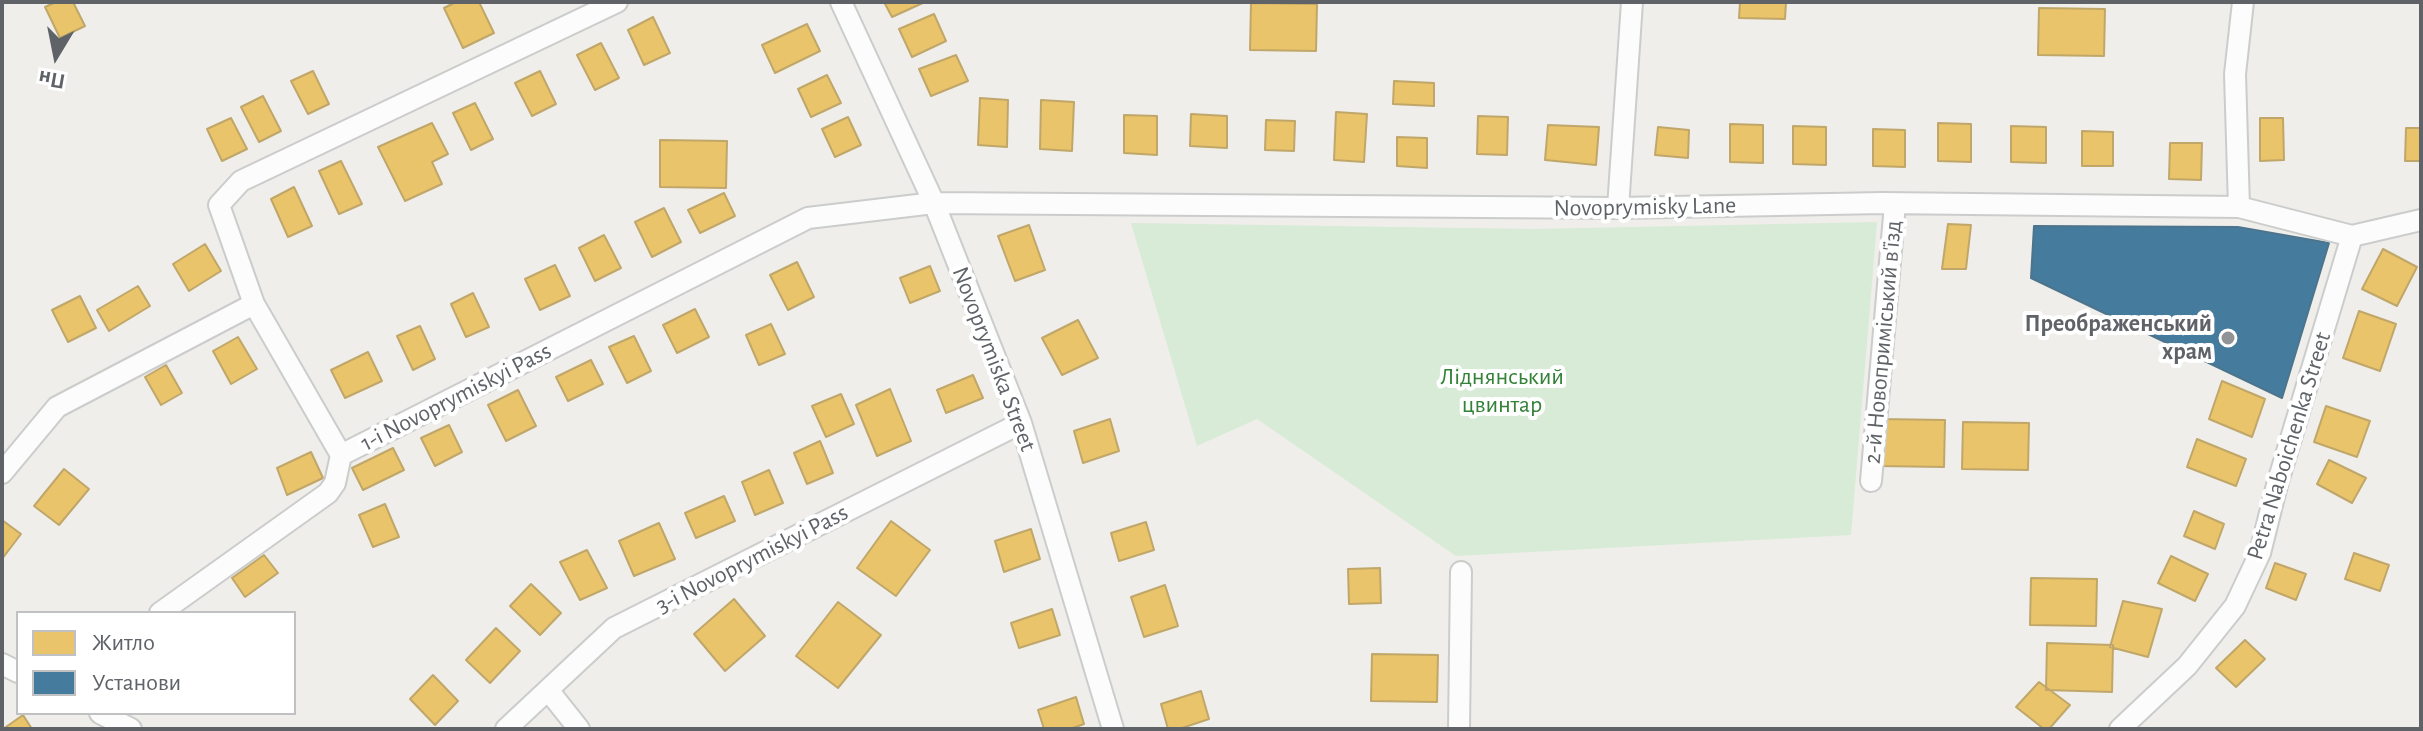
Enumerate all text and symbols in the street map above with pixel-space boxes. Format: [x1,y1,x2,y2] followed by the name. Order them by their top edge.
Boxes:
[16,16,96,96] north arrow
[37,66,67,93] text: Пн
[1553,191,1737,223] street label: Novoprymisky Lane
[1858,219,1908,465] street label: 2-й Новоприміський в'їзд
[946,263,1042,455] street label: Novoprymiska Street
[2025,310,2212,366] place label: Преображенський храм
[2219,329,2237,347] marker: Преображенський храм
[2241,329,2337,563] street label: Petra Naboichenka Street
[356,336,556,458] street label: 1-i Novoprymiskyi Pass
[1440,363,1564,419] park label: Ліднянський цвинтар
[651,498,853,620] street label: 3-i Novoprymiskyi Pass
[16,611,296,715] legend
[92,631,155,655] text: Житло
[92,671,181,695] text: Установи

